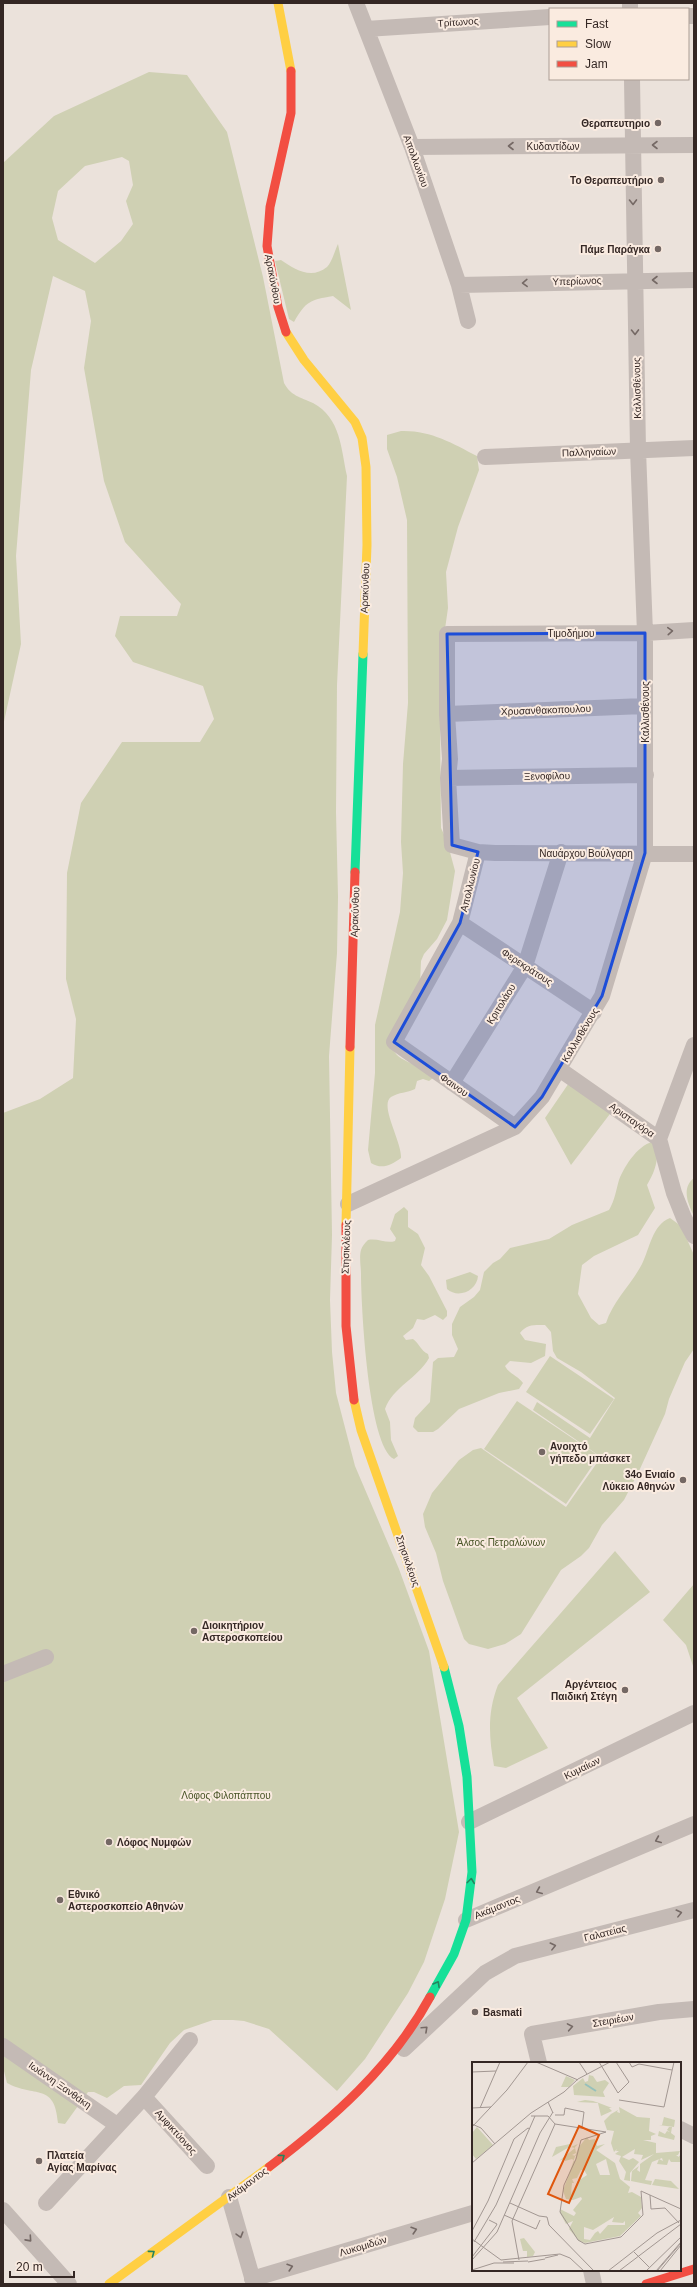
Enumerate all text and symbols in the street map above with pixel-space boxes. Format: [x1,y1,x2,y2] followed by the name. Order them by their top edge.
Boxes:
[549,8,689,80] legend
[437,15,479,29] street label: Τρίτωνος
[585,17,609,31] text: Fast
[585,37,611,51] text: Slow
[585,57,608,71] text: Jam
[581,118,650,129] place label: Θεραπευτηριο
[653,118,663,128] marker: Θεραπευτηριο
[401,133,431,189] street label: Απολλωνίου
[526,141,580,152] street label: Κυδαντίδων
[652,141,658,149] one-way arrow
[508,142,514,150] one-way arrow
[570,175,653,186] place label: Το Θεραπευτήριο
[656,175,666,185] marker: Το Θεραπευτήριο
[629,199,637,205] one-way arrow
[580,244,651,255] place label: Πάμε Παράγκα
[653,244,663,254] marker: Πάμε Παράγκα
[263,253,283,305] street label: Αρακύνθου
[552,275,602,287] street label: Υπερίωνος
[652,276,658,284] one-way arrow
[522,279,528,287] one-way arrow
[631,329,640,335] one-way arrow
[631,357,643,419] street label: Καλλισθένους
[562,446,616,458] street label: Παλληναίων
[359,563,371,613] street label: Αρακύνθου
[667,627,673,636] one-way arrow
[547,628,595,639] street label: Τιμοδήμου
[640,681,651,743] street label: Καλλισθένους
[501,703,591,717] street label: Χρυσανθακοπουλου
[524,770,570,782] street label: Ξενοφίλου
[539,848,633,859] street label: Ναυάρχου Βούλγαρη
[458,857,482,913] street label: Απολλωνίου
[349,887,361,937] street label: Αρακύνθου
[499,946,555,988] street label: Φερεκράτους
[484,982,518,1026] street label: Κριτολάου
[559,1006,601,1064] street label: Καλλισθένους
[438,1071,470,1099] street label: Φαινου
[607,1100,657,1140] street label: Αρισταγόρα
[340,1220,352,1274] street label: Στησικλέους
[550,1441,631,1464] place label: Ανοιχτό γήπεδο μπάσκετ
[537,1447,547,1457] marker: Ανοιχτό γήπεδο μπάσκετ
[603,1469,675,1492] place label: 34ο Ενιαίο Λύκειο Αθηνών
[678,1475,688,1485] marker: 34ο Ενιαίο Λύκειο Αθηνών
[394,1534,422,1588] street label: Στησικλέους
[457,1537,545,1548] park label: Άλσος Πετραλώνων
[202,1620,283,1643] place label: Διοικητήριον Αστεροσκοπείου
[189,1626,199,1636] marker: Διοικητήριον Αστεροσκοπείου
[551,1679,617,1702] place label: Αργέντειος Παιδική Στέγη
[620,1685,630,1695] marker: Αργέντειος Παιδική Στέγη
[562,1755,602,1781] street label: Κυμαίων
[181,1790,271,1801] park label: Λόφος Φιλοπάππου
[655,1835,662,1843] one-way arrow
[104,1837,114,1847] marker: Λόφος Νυμφών
[117,1837,192,1849] place label: Λόφος Νυμφών
[466,1878,475,1884] one-way arrow
[535,1886,542,1894] one-way arrow
[68,1889,184,1912] place label: Εθνικό Αστεροσκοπείο Αθηνών
[473,1893,522,1921] street label: Ακάμαντος
[55,1895,65,1905] marker: Εθνικό Αστεροσκοπείο Αθηνών
[676,1910,682,1918] one-way arrow
[583,1922,627,1944] street label: Γαλατείας
[549,1942,556,1951] one-way arrow
[433,1981,440,1988] one-way arrow
[470,2007,480,2017] marker: Basmati
[483,2007,522,2018] place label: Basmati
[592,2011,634,2029] street label: Στειριέων
[567,2024,573,2032] one-way arrow
[420,2026,428,2034] one-way arrow
[27,2059,93,2111] street label: Ιωάννη Ξανθάκη
[472,2062,681,2271] inset map
[153,2107,199,2157] street label: Αμφικτύονος
[47,2150,117,2174] place label: Πλατεία Αγίας Μαρίνας
[278,2154,285,2161] one-way arrow
[34,2156,44,2166] marker: Πλατεία Αγίας Μαρίνας
[224,2165,270,2203] street label: Ακάμαντος
[411,2226,418,2235] one-way arrow
[235,2231,244,2238] one-way arrow
[25,2234,32,2241] one-way arrow
[338,2234,388,2258] street label: Λυκομιδών
[148,2250,155,2258] one-way arrow
[10,2253,74,2279] scale bar
[16,2260,43,2274] text: 20 m
[286,2263,293,2272] one-way arrow

